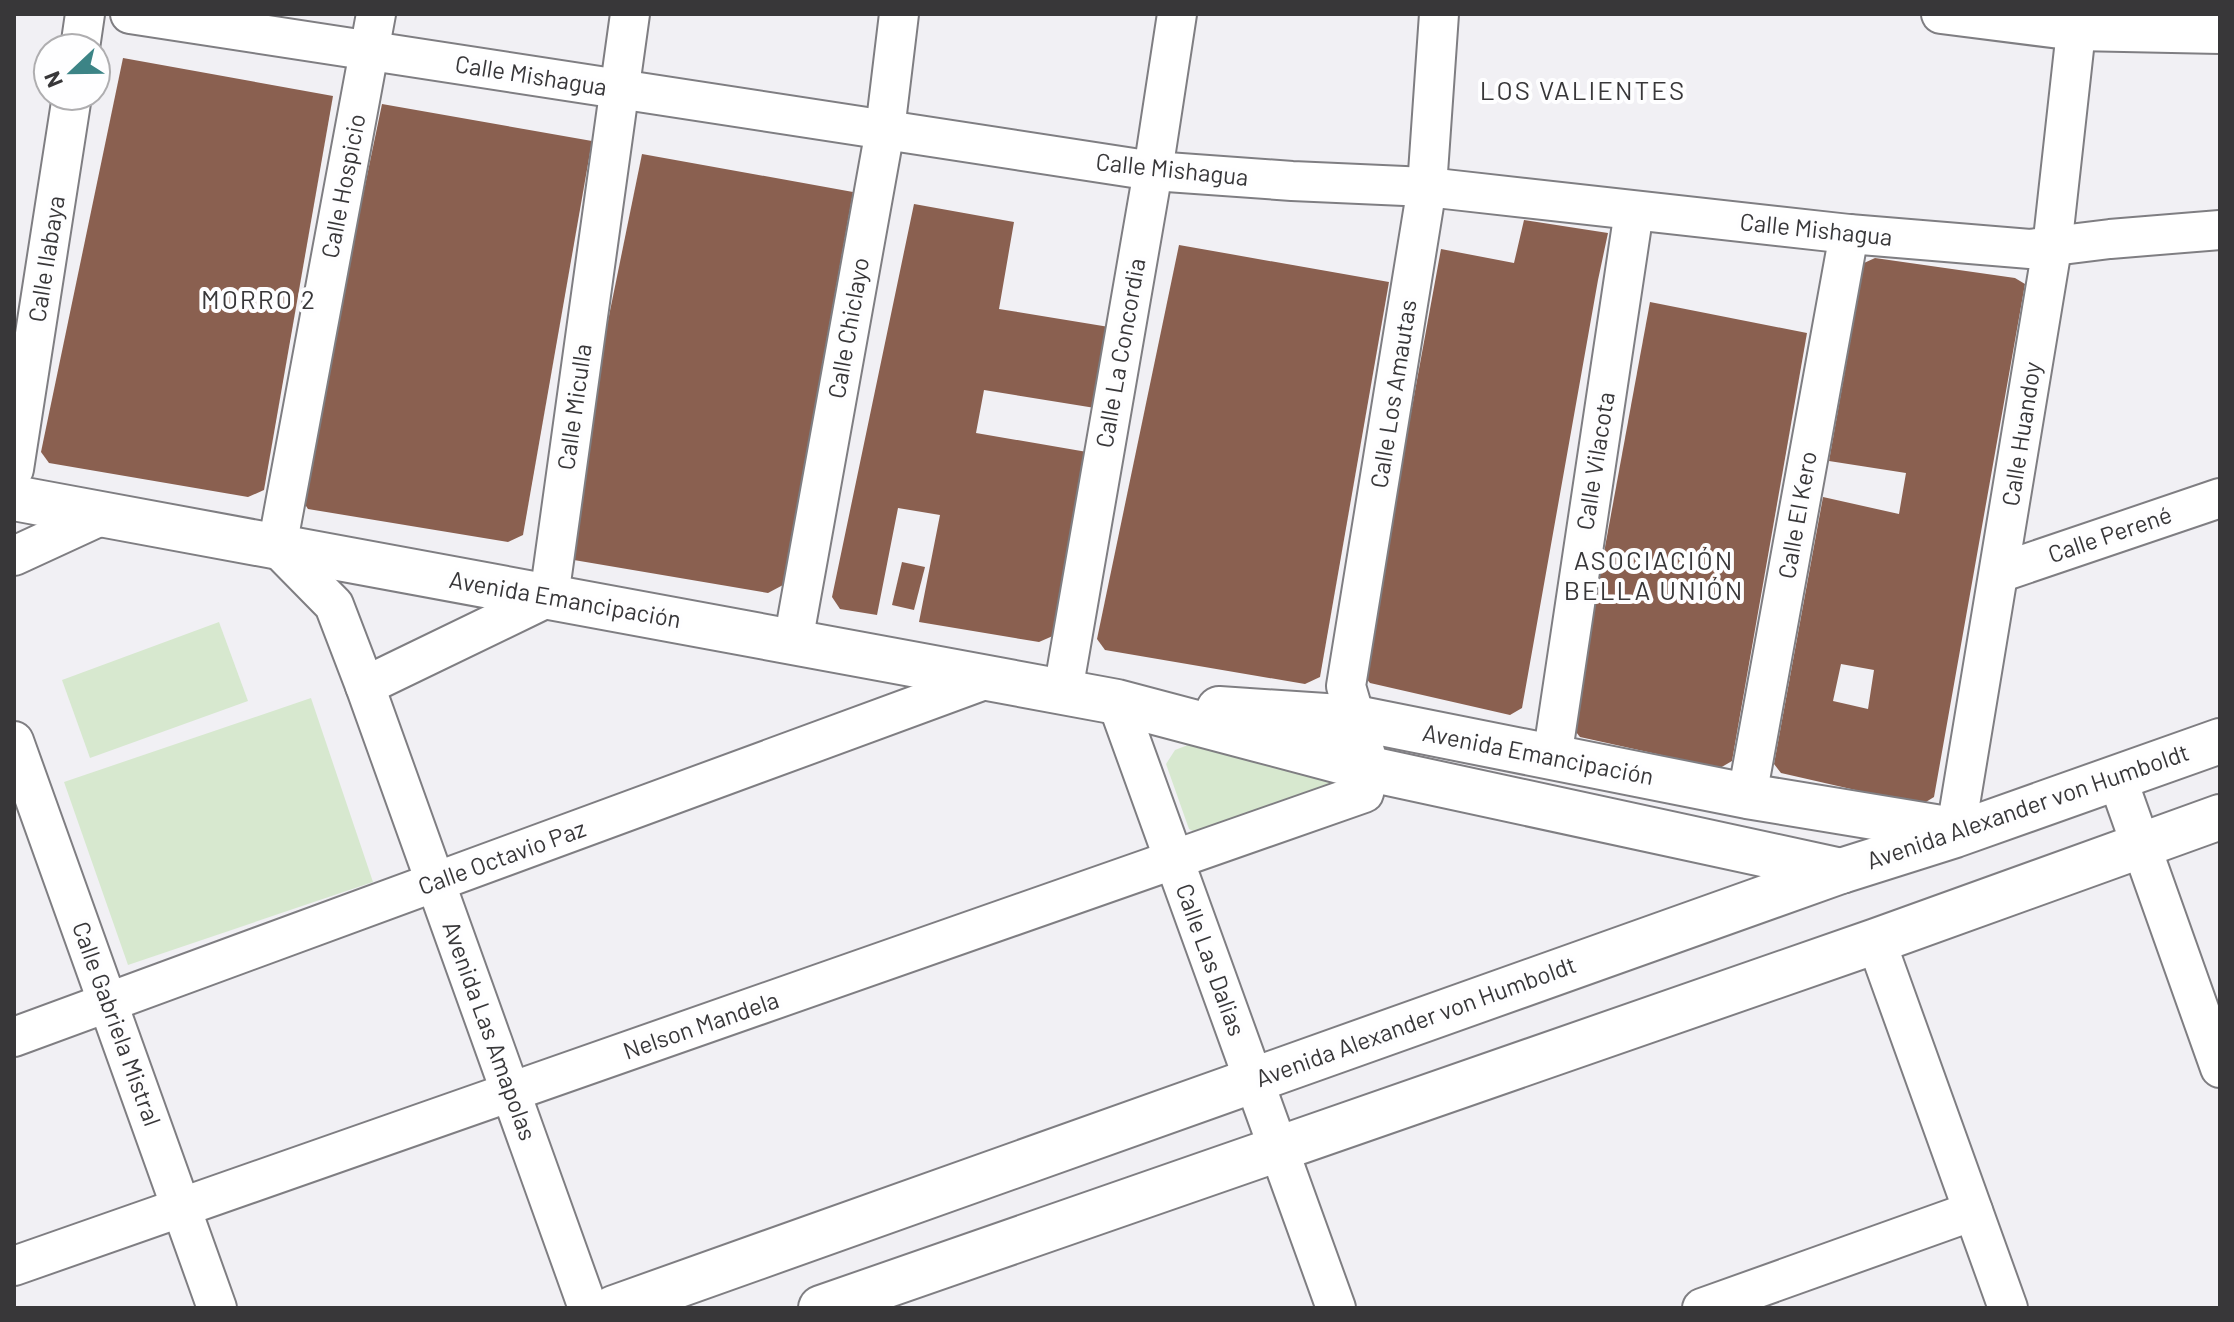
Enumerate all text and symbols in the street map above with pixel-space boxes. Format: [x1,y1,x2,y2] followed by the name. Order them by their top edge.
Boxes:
[32,32,112,112] north arrow
[453,48,609,101] street label: Calle Mishagua
[38,68,67,92] text: N
[1480,74,1686,105] district label: LOS VALIENTES
[314,111,371,260] street label: Calle Hospicio
[1094,146,1250,191] street label: Calle Mishagua
[21,193,70,324] street label: Calle Ilabaya
[1738,206,1894,251] street label: Calle Mishagua
[821,255,874,401] street label: Calle Chiclayo
[1089,256,1150,450] street label: Calle La Concordia
[201,283,317,314] district label: MORRO 2
[1363,297,1422,490] street label: Calle Los Amautas
[550,342,597,472] street label: Calle Miculla
[1995,360,2046,508] street label: Calle Huandoy
[1569,390,1620,532] street label: Calle Vilacota
[1771,449,1822,581] street label: Calle El Kero
[2044,499,2175,568] street label: Calle Perené
[1564,544,1744,605] district label: ASOCIACIÓN BELLA UNIÓN
[447,564,683,633] street label: Avenida Emancipación
[1420,717,1656,790] street label: Avenida Emancipación
[1863,737,2192,874] street label: Avenida Alexander von Humboldt
[414,813,589,900] street label: Calle Octavio Paz
[1170,879,1252,1040] street label: Calle Las Dalias
[67,917,168,1130] street label: Calle Gabriela Mistral
[437,917,544,1144] street label: Avenida Las Amapolas
[1251,949,1580,1092] street label: Avenida Alexander von Humboldt
[619,984,782,1065] street label: Nelson Mandela

